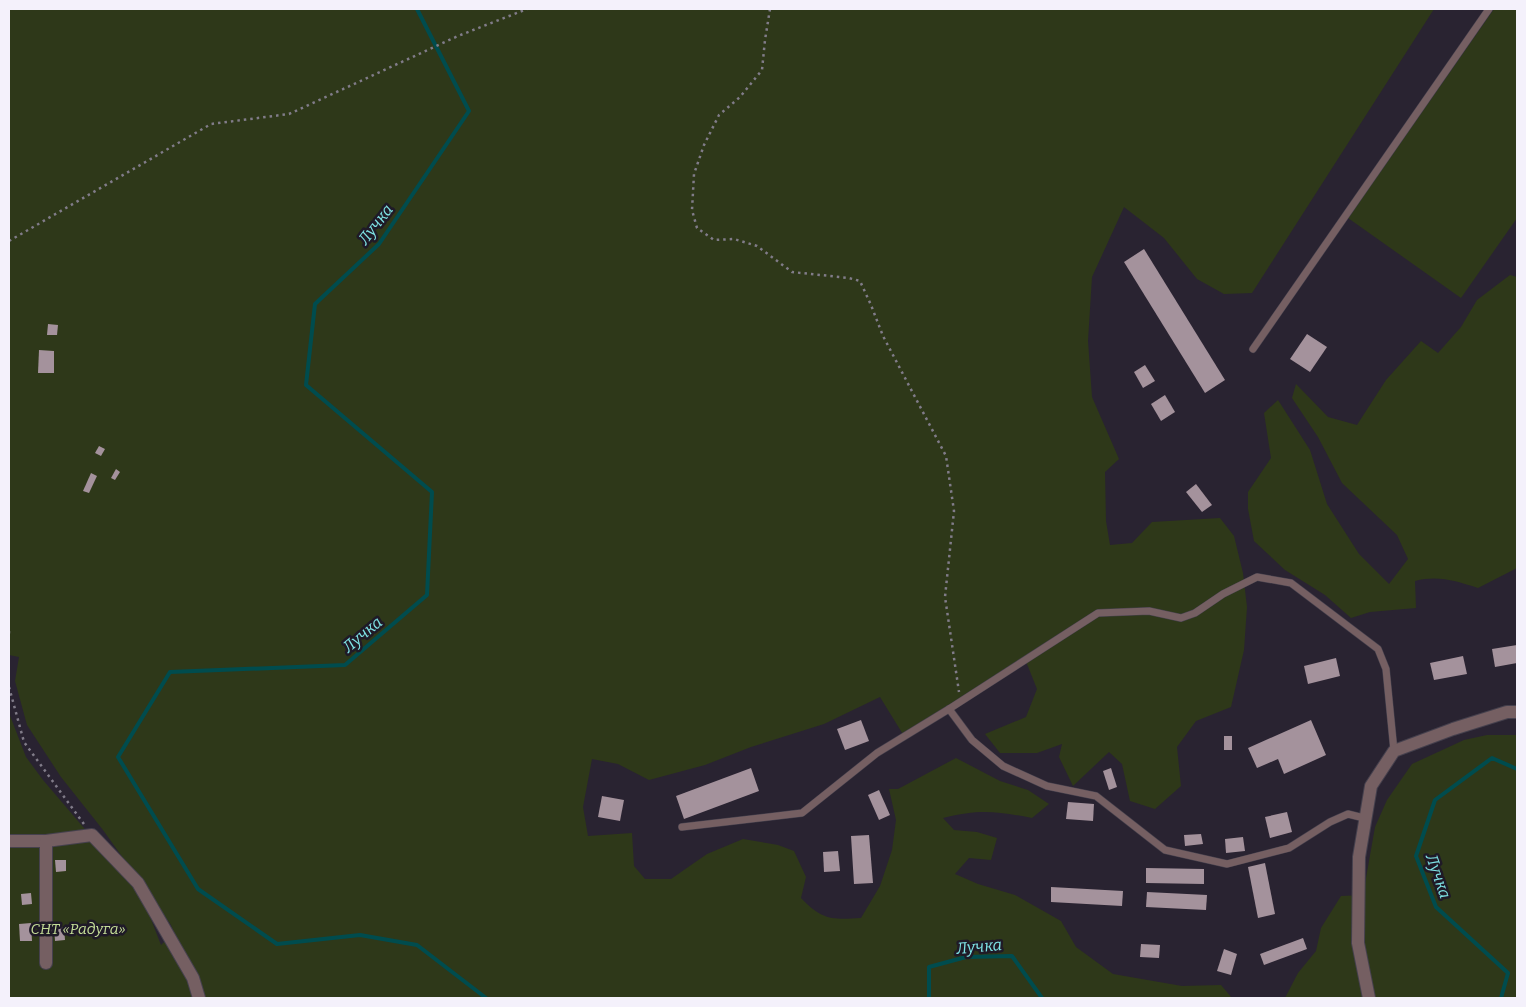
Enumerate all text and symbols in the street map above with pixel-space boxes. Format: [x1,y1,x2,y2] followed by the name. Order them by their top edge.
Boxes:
[353,200,397,249] water label: Лучка
[338,612,386,657] water label: Лучка
[1422,850,1455,901] water label: Лучка
[30,920,126,938] park label: СНТ «Радуга»
[954,935,1003,958] water label: Лучка

